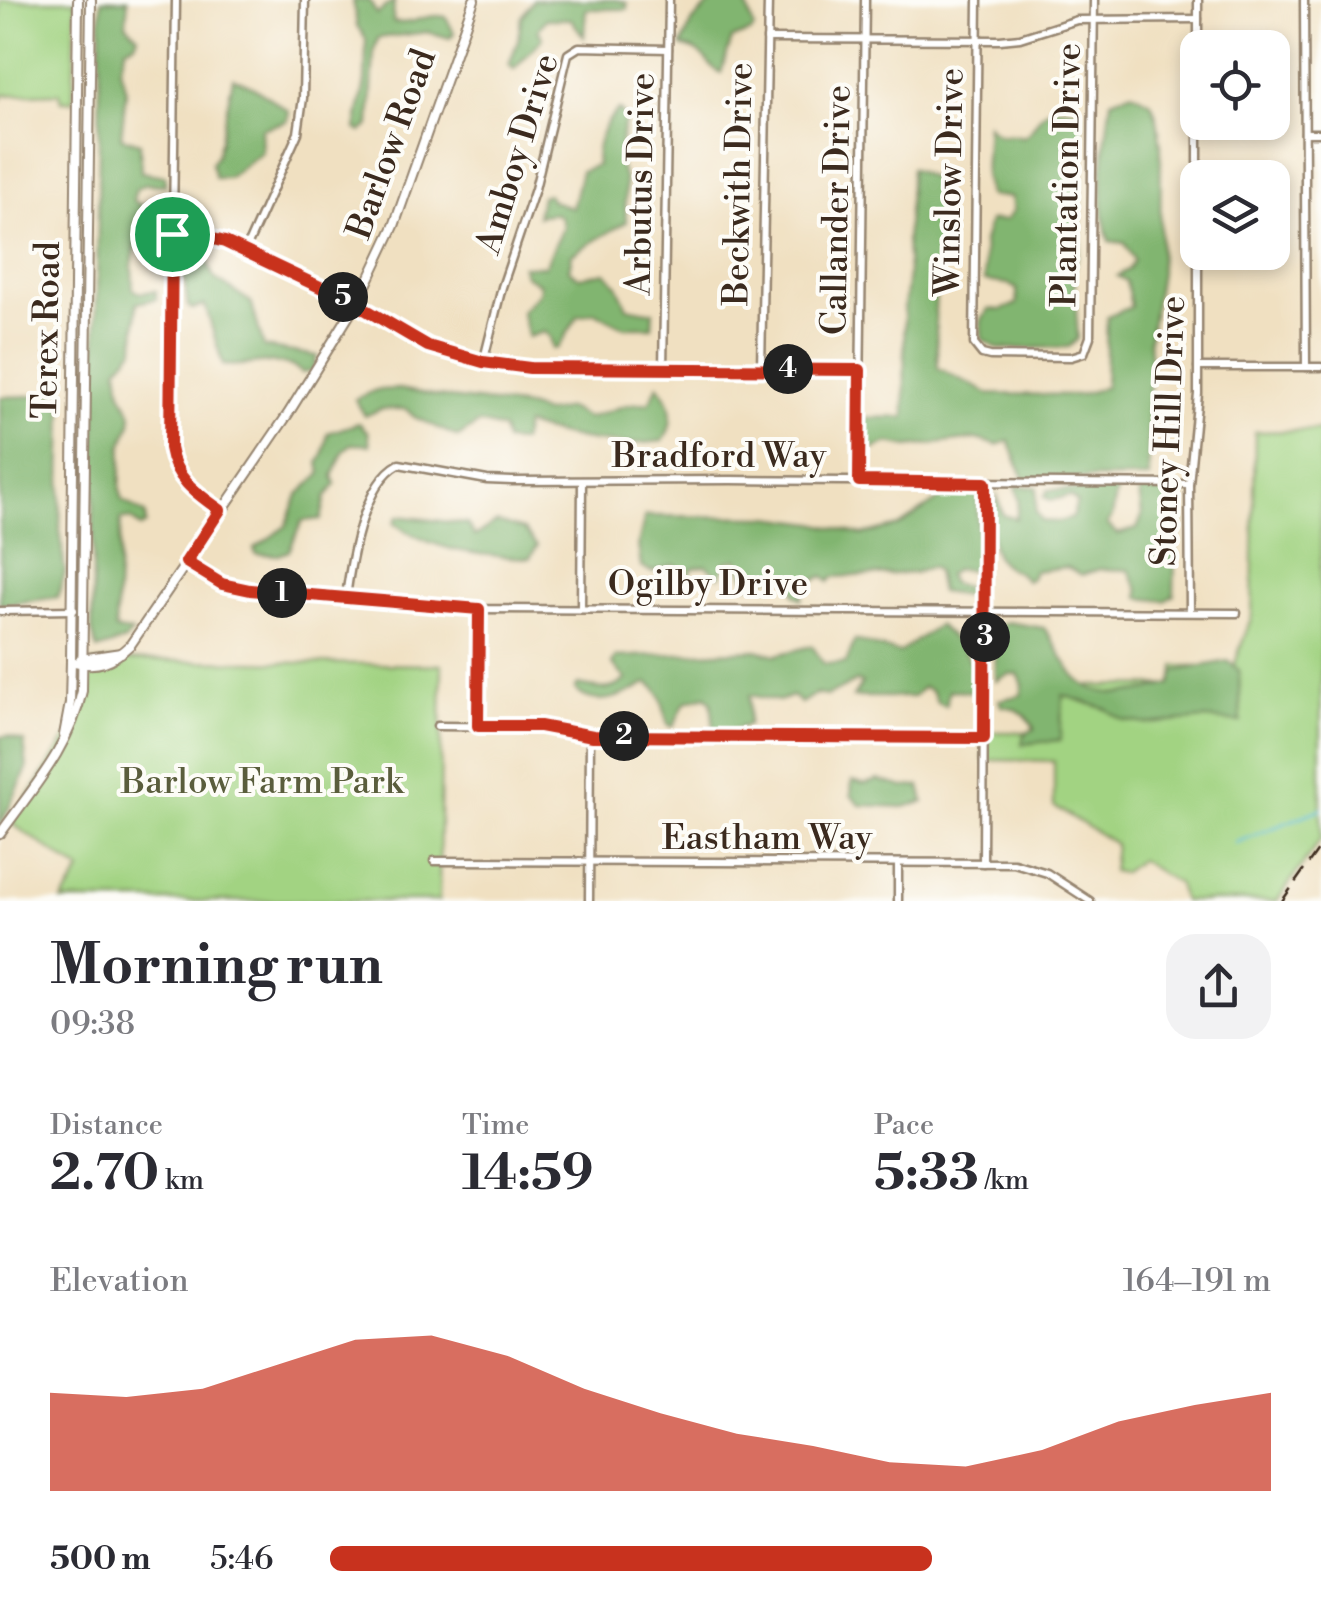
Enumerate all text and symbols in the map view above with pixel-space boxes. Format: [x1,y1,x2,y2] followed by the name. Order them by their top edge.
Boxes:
[1180,30,1290,270] map controls
[1180,30,1290,140] button: locate
[1043,42,1091,308] street label: Plantation Drive
[337,43,446,246] street label: Barlow Road
[467,49,569,260] street label: Amboy Drive
[715,62,763,307] street label: Beckwith Drive
[926,68,973,297] street label: Winslow Drive
[618,72,664,297] street label: Arbutus Drive
[813,85,861,335] street label: Callander Drive
[1180,160,1290,270] button: layers
[130,192,215,277] pin
[145,207,200,262] icon: arrive
[24,241,70,419] street label: Terex Road
[318,272,368,322] pin: 5
[334,279,352,314] text: 5
[1143,295,1195,567] street label: Stoney Hill Drive
[763,344,813,394] pin: 4
[779,351,797,386] text: 4
[611,435,827,478] street label: Bradford Way
[608,563,808,606] street label: Ogilby Drive
[257,568,307,618] pin: 1
[275,575,289,610] text: 1
[960,612,1010,662] pin: 3
[977,619,993,654] text: 3
[599,711,649,761] pin: 2
[615,718,633,753] text: 2
[120,761,405,804] park label: Barlow Farm Park
[662,817,873,860] street label: Eastham Way
[50,932,383,1001] text: Morning run
[1166,934,1271,1039] button: share
[50,1004,135,1044] text: 09:38
[50,1108,163,1143] text: Distance
[462,1108,529,1143] text: Time
[874,1108,934,1143] text: Pace
[50,1143,159,1205] text: 2.70
[462,1143,594,1205] text: 14:59
[874,1143,979,1205] text: 5:33
[159,1163,204,1198] text: km
[979,1163,1029,1198] text: /km
[50,1261,189,1301] text: Elevation
[1123,1261,1271,1301] text: 164–191 m
[50,1539,151,1579] text: 500 m
[210,1539,273,1579] text: 5:46

